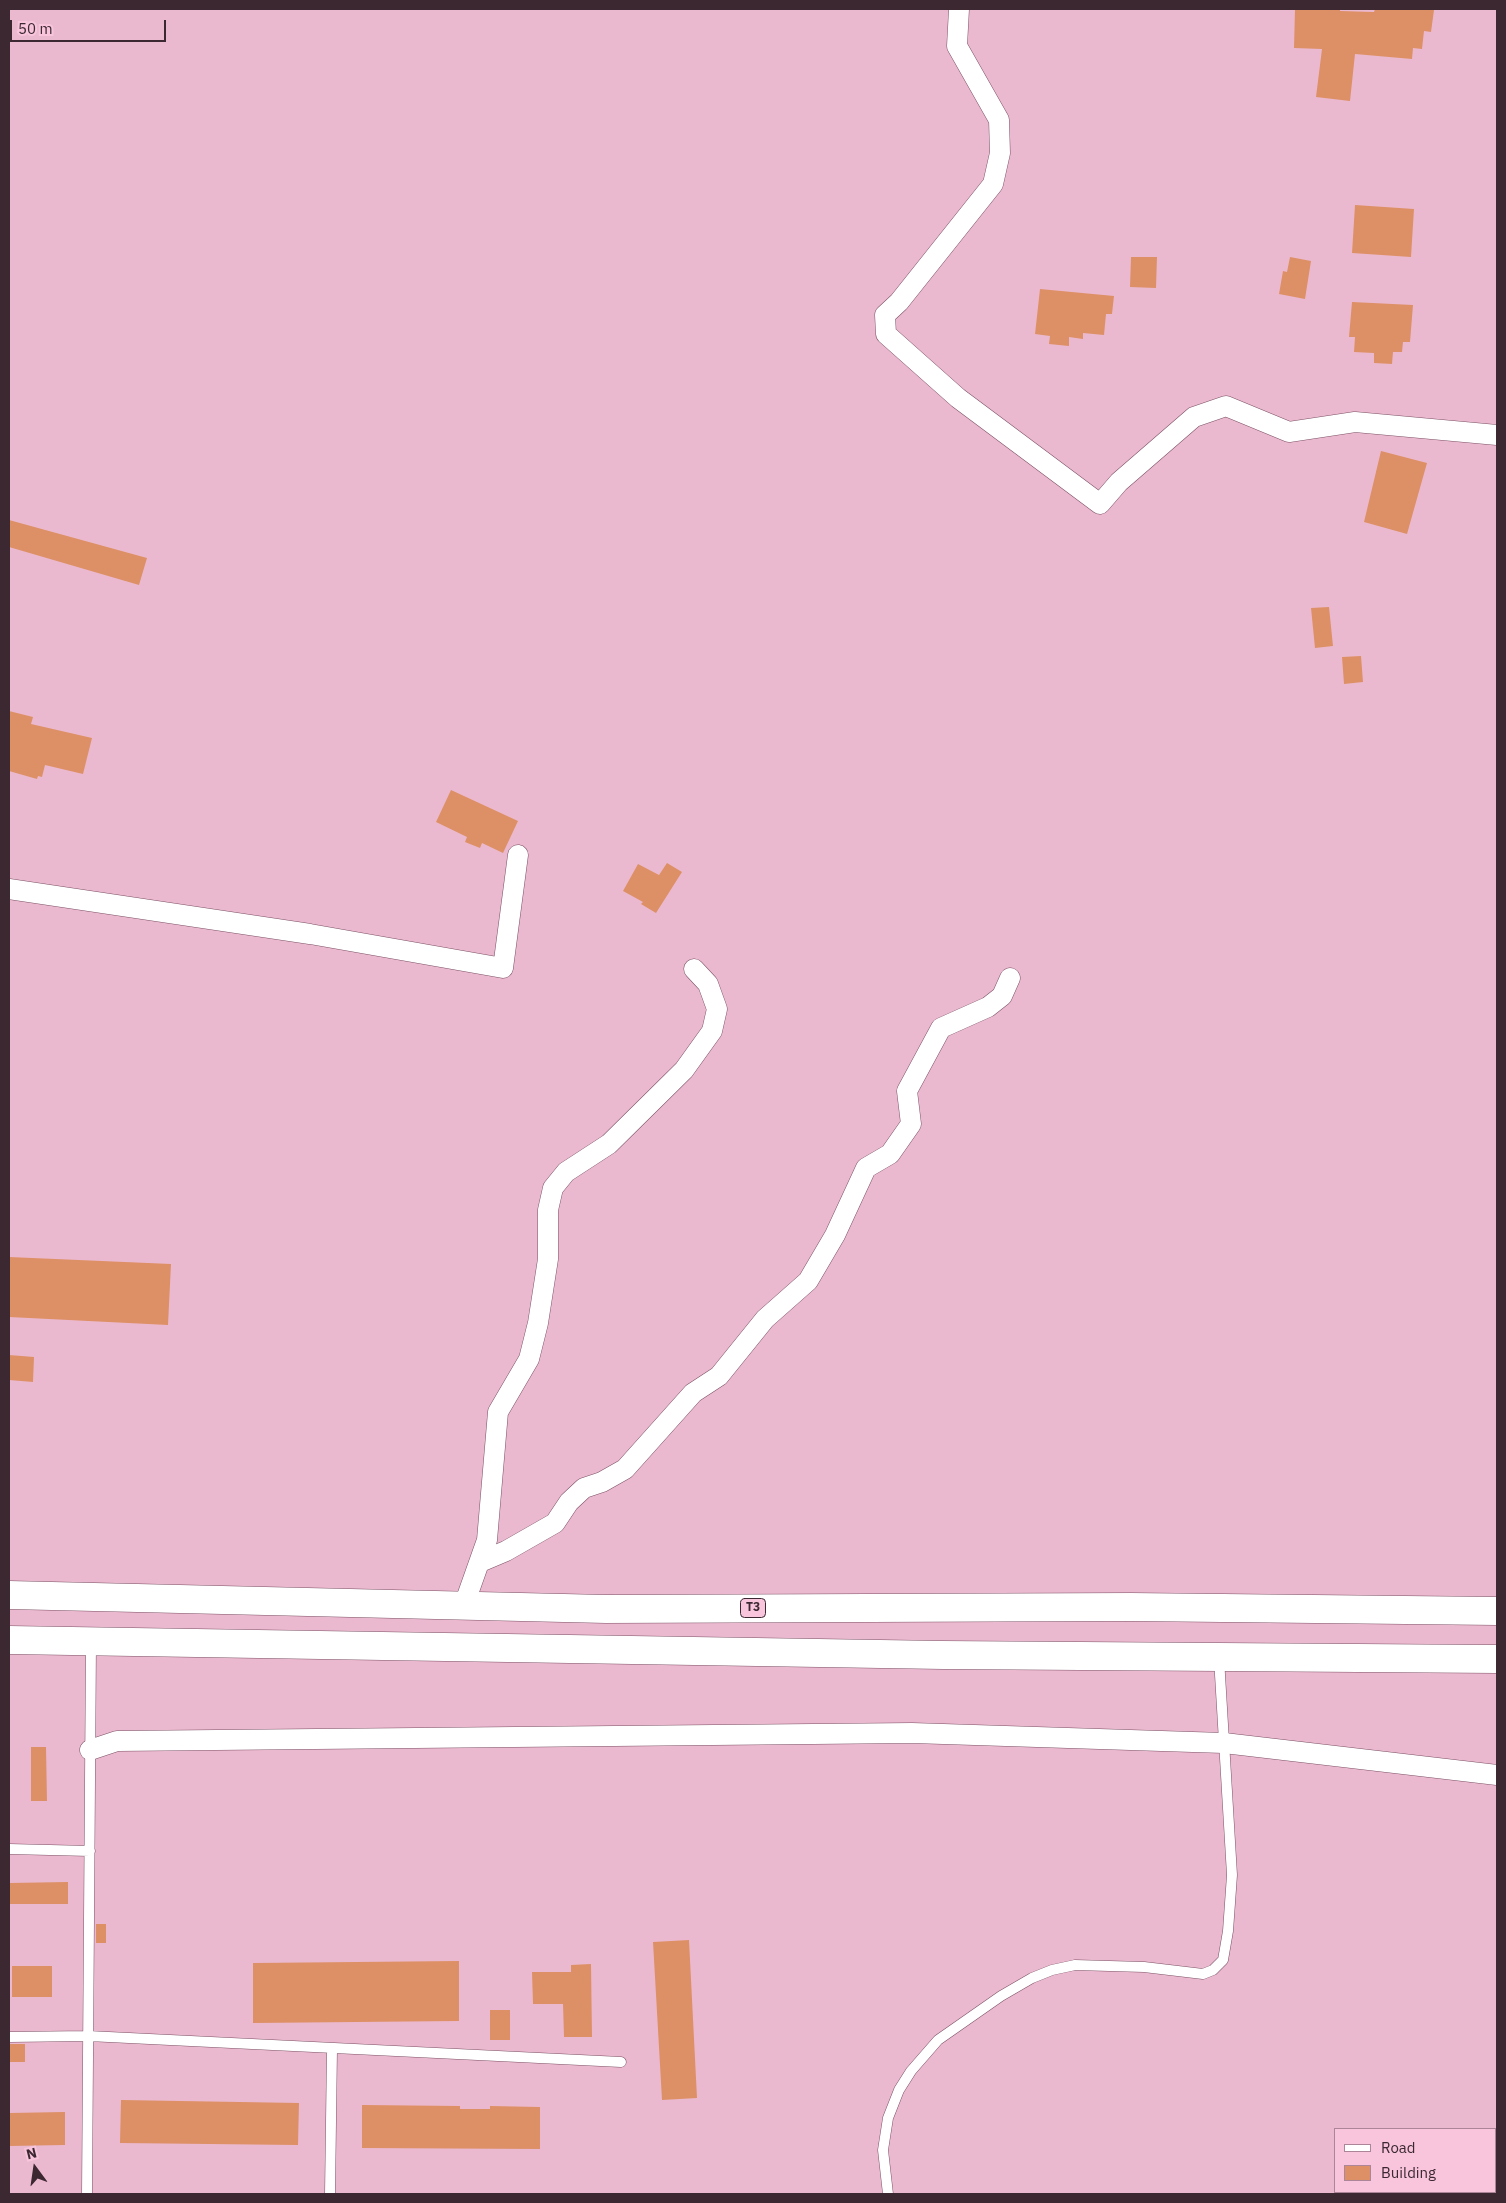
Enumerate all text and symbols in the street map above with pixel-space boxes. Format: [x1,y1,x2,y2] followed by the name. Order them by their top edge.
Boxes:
[12,10,169,42] scale bar
[18,19,53,38] text: 50 m
[740,1599,766,1618] road number: T3
[1334,2128,1496,2193] legend
[1381,2138,1416,2157] text: Road
[10,2143,60,2193] north arrow
[24,2143,38,2163] text: N
[1381,2163,1436,2182] text: Building

